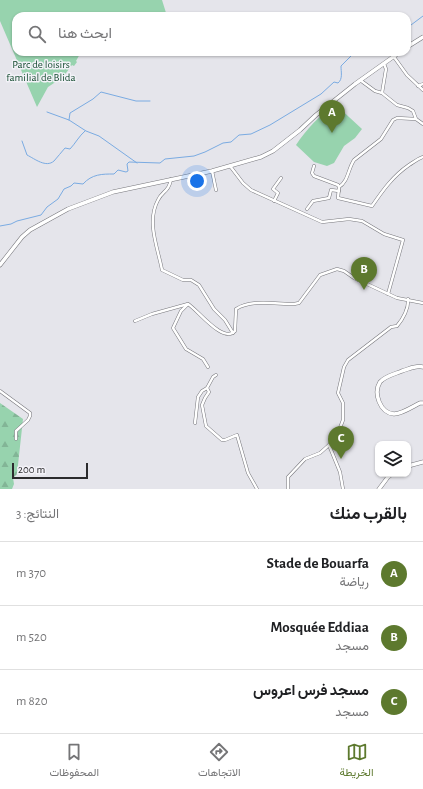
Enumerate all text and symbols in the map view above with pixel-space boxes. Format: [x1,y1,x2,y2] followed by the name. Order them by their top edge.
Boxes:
[12,12,411,56] search box
[26,23,48,45] icon: search
[58,26,112,41] text: ابحث هنا
[6,59,76,83] park label: Parc de loisirs familial de Blida
[319,100,345,133] pin: A
[187,171,207,191] your location
[351,257,377,290] pin: B
[328,426,354,459] pin: C
[375,441,411,477] map controls
[375,441,411,477] button: layers
[12,461,88,480] scale bar
[18,464,45,475] text: 200 m
[330,505,407,522] text: بالقرب منك
[16,508,59,521] text: النتائج: 3
[267,556,369,571] text: Stade de Bouarfa
[16,567,46,580] text: 370 m
[390,567,398,580] text: A
[339,576,369,589] text: رياضة
[271,620,369,635] text: Mosquée Eddiaa
[16,631,47,644] text: 520 m
[390,631,398,644] text: B
[335,640,369,653] text: مسجد
[253,683,369,698] text: مسجد فرس اعروس
[16,695,48,708] text: 820 m
[391,695,397,708] text: C
[335,706,369,719] text: مسجد
[49,741,99,782] tab: المحفوظات
[198,741,241,782] tab: الاتجاهات
[340,741,374,782] tab: الخريطة

